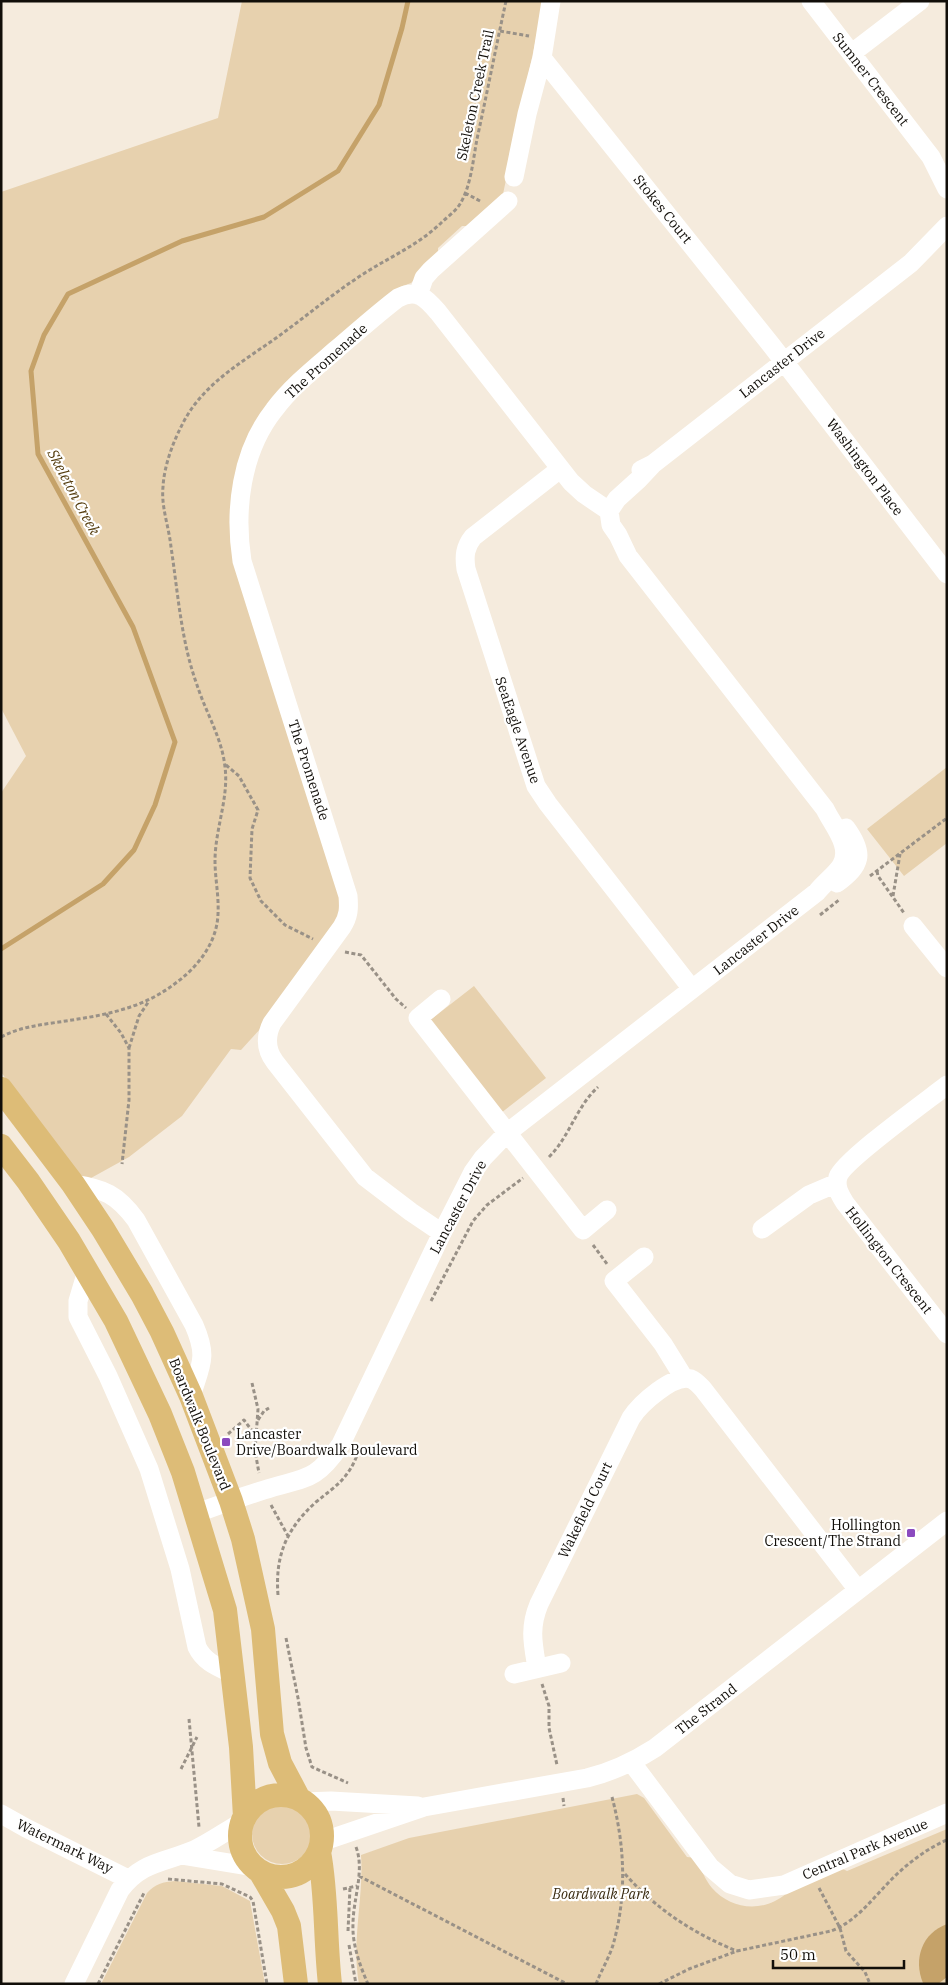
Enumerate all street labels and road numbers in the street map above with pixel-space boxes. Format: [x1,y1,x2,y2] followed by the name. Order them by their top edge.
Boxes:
[452,28,498,162] street label: Skeleton Creek Trail
[829,29,913,130] street label: Sumner Crescent
[630,171,696,247] street label: Stokes Court
[281,319,371,403] street label: The Promenade
[736,324,828,402] street label: Lancaster Drive
[823,415,907,519] street label: Washington Place
[491,674,545,786] street label: SeaEagle Avenue
[284,717,334,823] street label: The Promenade
[710,901,802,979] street label: Lancaster Drive
[426,1157,490,1257] street label: Lancaster Drive
[842,1203,937,1317] street label: Hollington Crescent
[165,1355,235,1493] street label: Boardwalk Boulevard
[554,1459,616,1561] street label: Wakefield Court
[672,1679,741,1739] street label: The Strand
[800,1814,930,1884] street label: Central Park Avenue
[14,1815,117,1877] street label: Watermark Way

